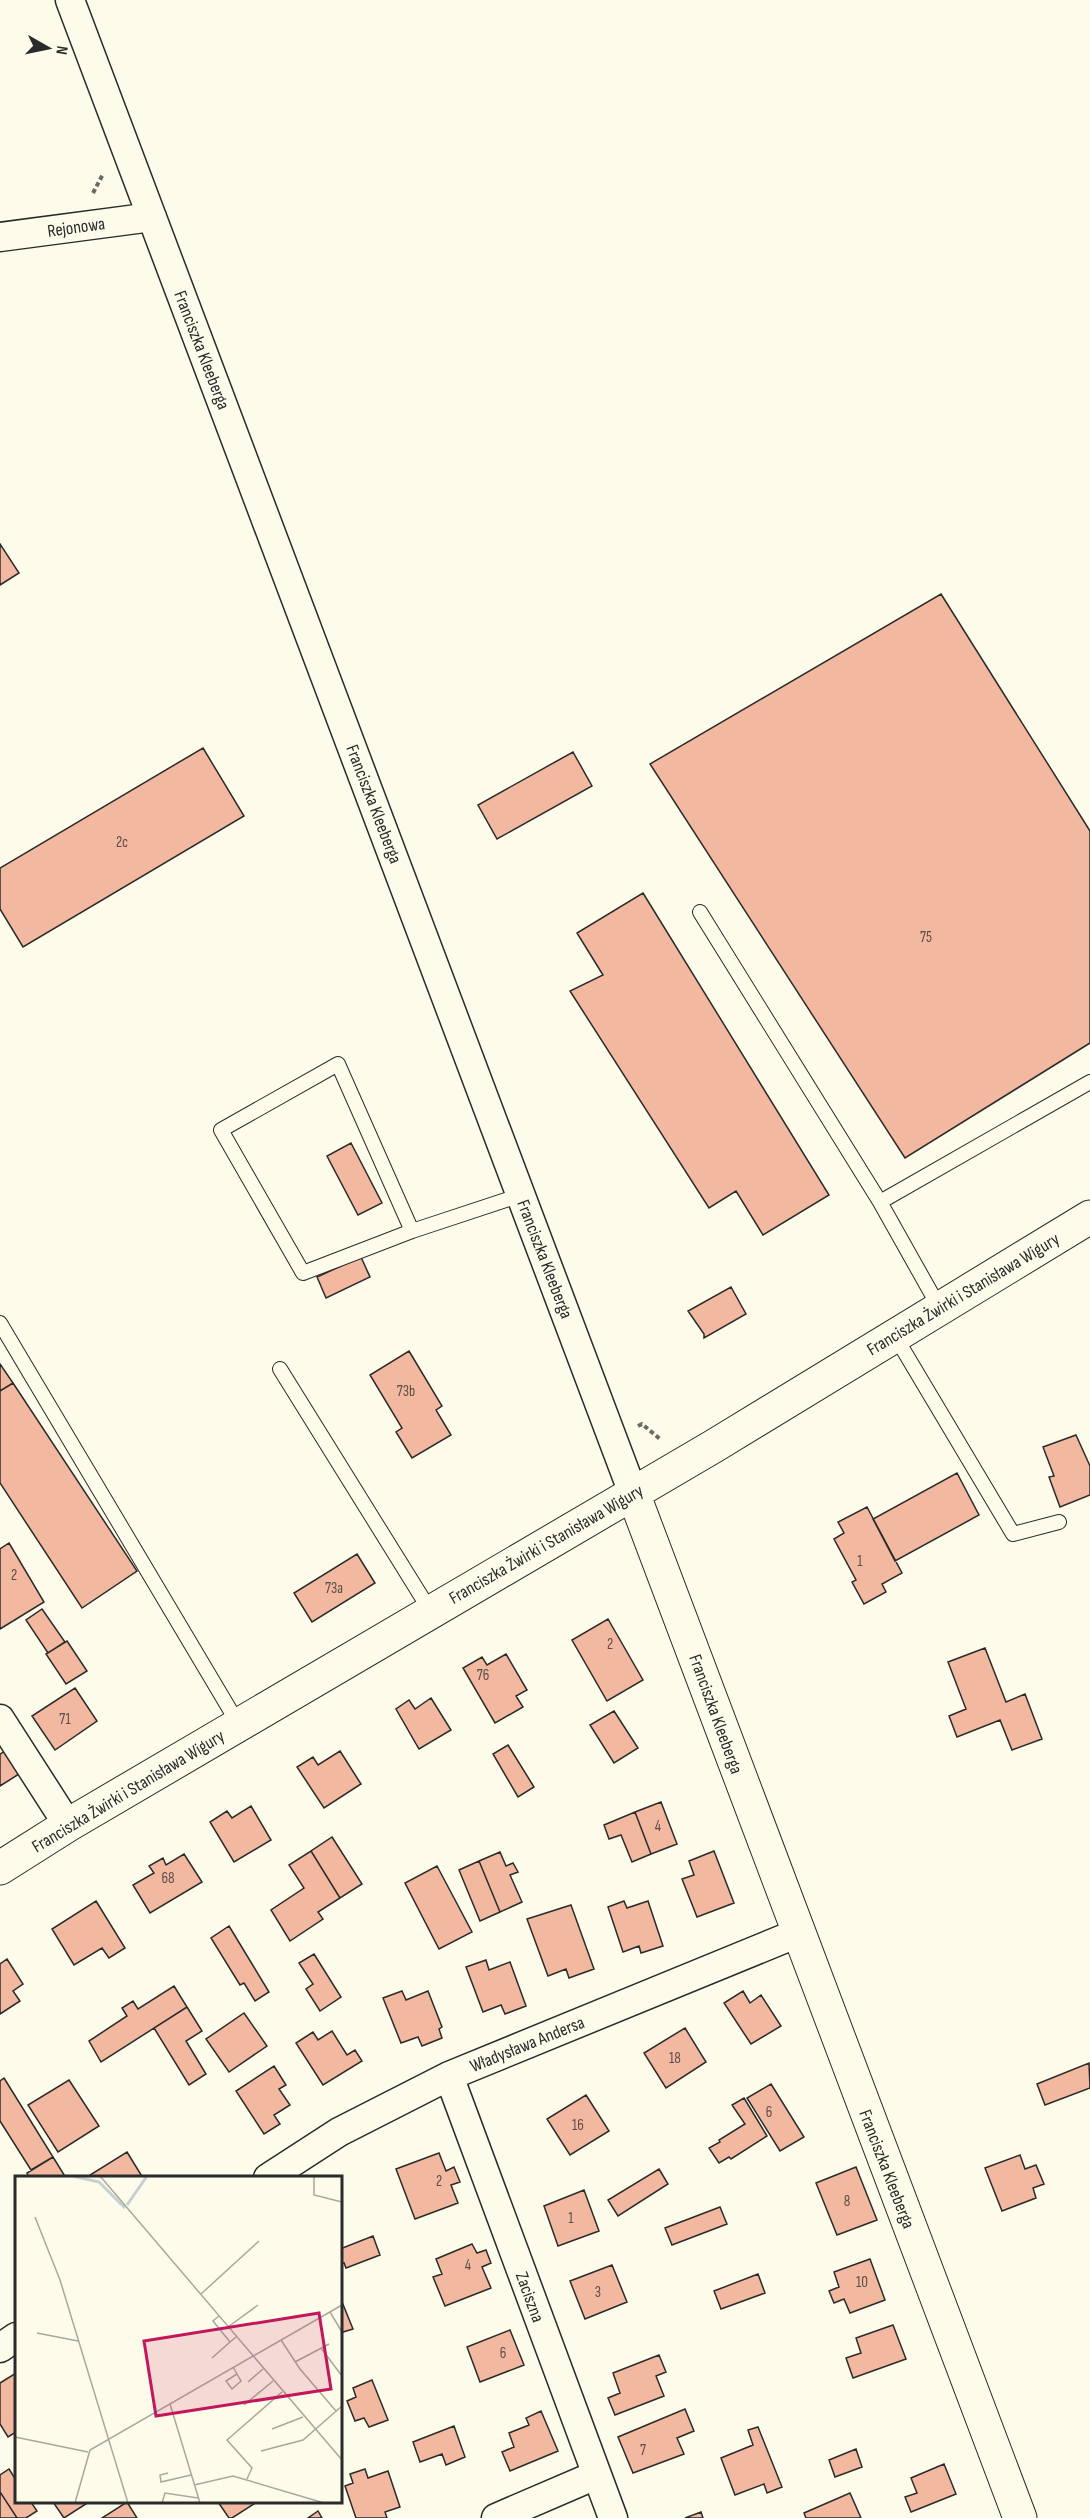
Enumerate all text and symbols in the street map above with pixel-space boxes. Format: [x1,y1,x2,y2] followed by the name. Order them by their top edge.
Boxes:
[18,18,78,78] north arrow
[51,44,71,56] text: N
[46,213,106,242] street label: Rejonowa
[169,288,234,413] street label: Franciszka Kleeberga
[341,742,406,867] street label: Franciszka Kleeberga
[116,833,128,852] house number: 2c
[920,928,932,947] house number: 75
[512,1197,577,1322] street label: Franciszka Kleeberga
[863,1229,1063,1360] street label: Franciszka Żwirki i Stanisława Wigury
[397,1382,415,1401] house number: 73b
[445,1480,647,1609] street label: Franciszka Żwirki i Stanisława Wigury
[857,1552,863,1571] house number: 1
[11,1566,17,1585] house number: 2
[325,1579,343,1598] house number: 73a
[607,1635,613,1654] house number: 2
[684,1652,747,1777] street label: Franciszka Kleeberga
[477,1666,489,1685] house number: 76
[59,1710,71,1729] house number: 71
[28,1726,228,1857] street label: Franciszka Żwirki i Stanisława Wigury
[655,1817,661,1836] house number: 4
[161,1869,175,1888] house number: 68
[467,2012,588,2077] street label: Władysława Andersa
[669,2049,681,2068] house number: 18
[766,2103,772,2122] house number: 6
[854,2107,919,2232] street label: Franciszka Kleeberga
[572,2116,584,2135] house number: 16
[436,2172,442,2191] house number: 2
[15,2176,342,2503] inset map
[844,2192,850,2211] house number: 8
[568,2209,574,2228] house number: 1
[465,2256,471,2275] house number: 4
[511,2269,548,2325] street label: Zaciszna
[856,2273,868,2292] house number: 10
[595,2283,601,2302] house number: 3
[500,2344,506,2363] house number: 6
[640,2441,646,2460] house number: 7

